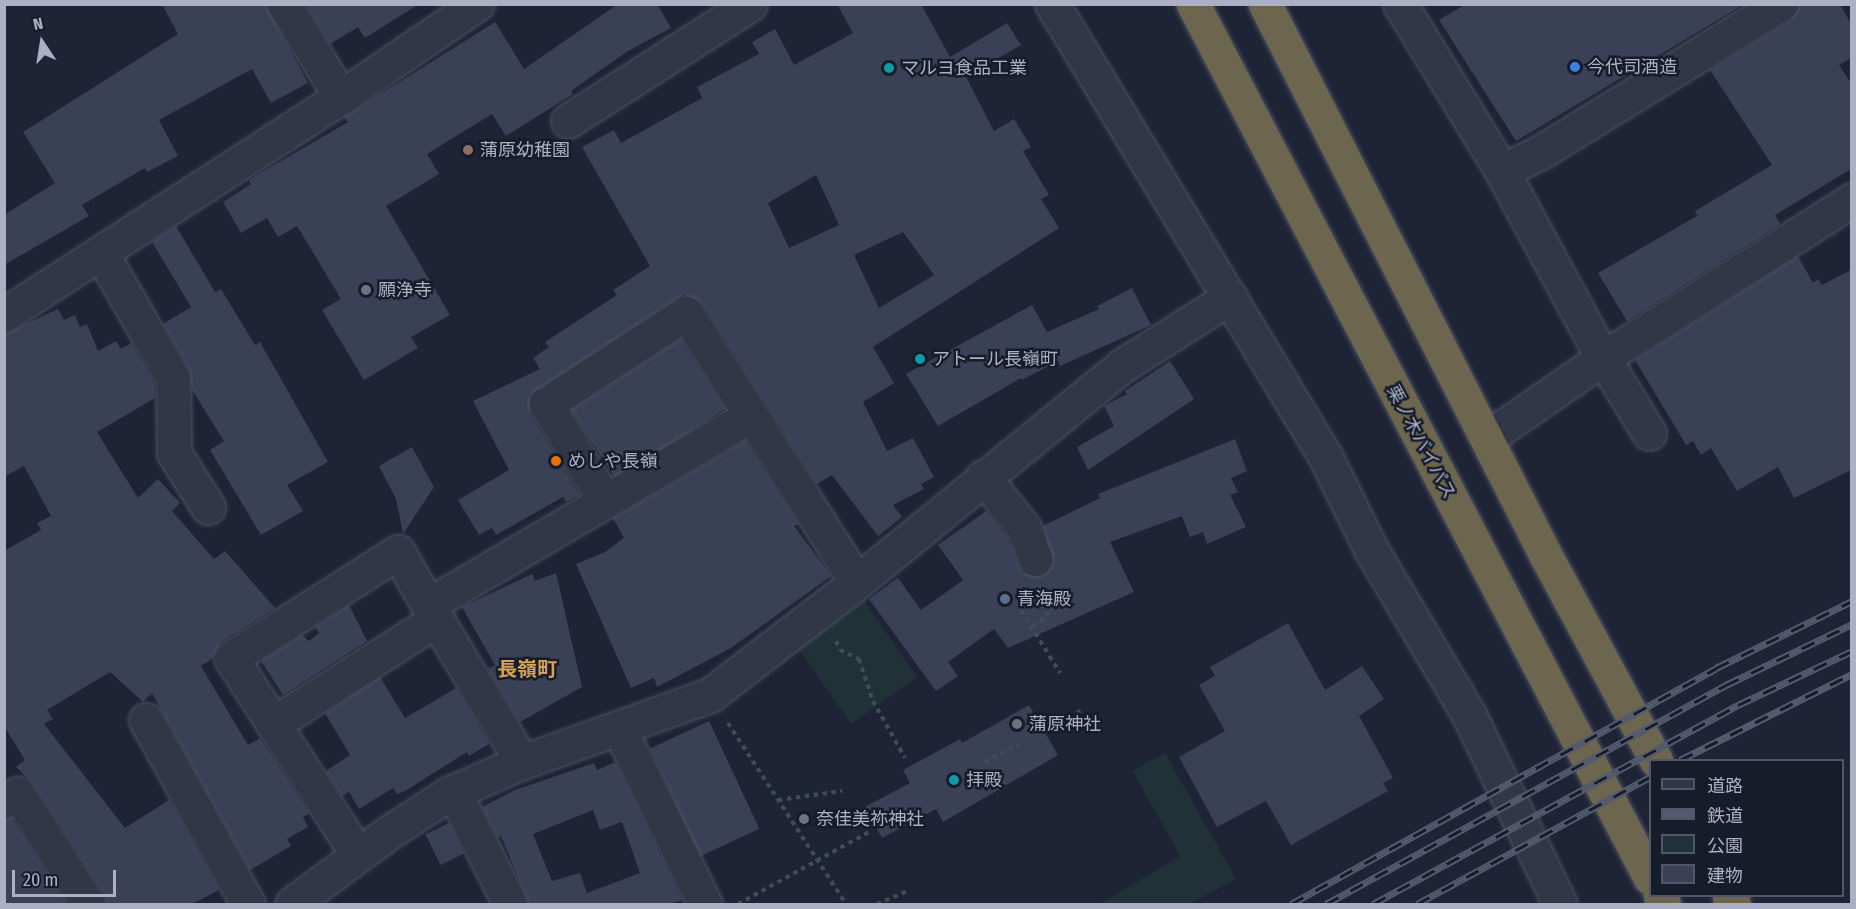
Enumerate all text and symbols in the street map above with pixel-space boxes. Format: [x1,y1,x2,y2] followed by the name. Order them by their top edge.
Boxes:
[12,12,72,72] north arrow
[31,14,45,34] text: N
[1587,56,1677,78] place label: 今代司酒造
[901,57,1027,79] place label: マルヨ食品工業
[1568,60,1582,74] marker: 今代司酒造
[882,61,896,75] marker: マルヨ食品工業
[480,139,570,161] place label: 蒲原幼稚園
[461,143,475,157] marker: 蒲原幼稚園
[378,279,432,301] place label: 願浄寺
[359,283,373,297] marker: 願浄寺
[932,348,1058,370] place label: アトール長嶺町
[913,352,927,366] marker: アトール長嶺町
[1382,381,1460,503] street label: 栗ノ木バイパス
[568,450,658,472] place label: めしや長嶺
[549,454,563,468] marker: めしや長嶺
[1017,588,1071,610] place label: 青海殿
[998,592,1012,606] marker: 青海殿
[497,657,557,681] district label: 長嶺町
[1029,713,1101,735] place label: 蒲原神社
[1010,717,1024,731] marker: 蒲原神社
[1649,759,1844,897] legend
[966,769,1002,791] place label: 拝殿
[947,773,961,787] marker: 拝殿
[1707,775,1743,797] text: 道路
[1707,805,1743,827] text: 鉄道
[816,808,924,830] place label: 奈佳美祢神社
[797,812,811,826] marker: 奈佳美祢神社
[1707,835,1743,857] text: 公園
[15,858,118,896] scale bar
[1707,865,1743,887] text: 建物
[23,869,58,891] text: 20 m

